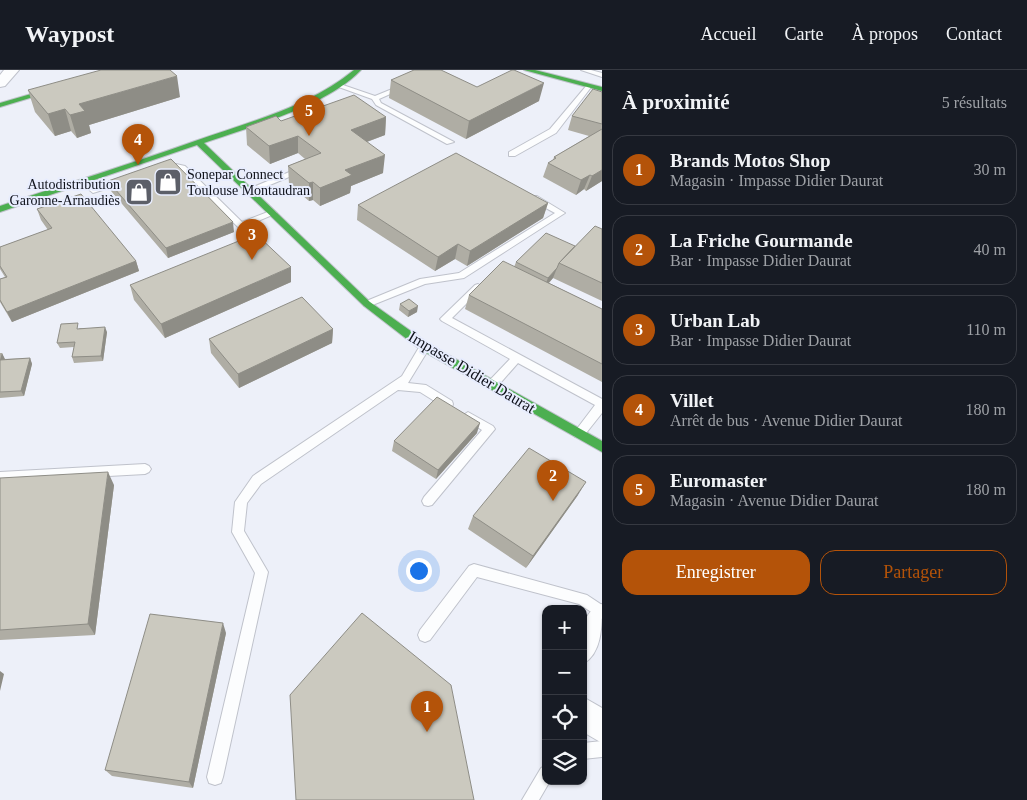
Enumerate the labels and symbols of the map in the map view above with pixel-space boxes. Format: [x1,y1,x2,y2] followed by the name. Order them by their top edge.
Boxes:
[293,95,325,136] pin: 5
[122,124,154,165] pin: 4
[153,167,183,197] shop icon: Sonepar Connect Toulouse Montaudran
[187,167,310,198] place label: Sonepar Connect Toulouse Montaudran
[10,177,120,208] place label: Autodistribution Garonne-Arnaudiès
[124,177,154,207] shop icon: Autodistribution Garonne-Arnaudiès
[236,219,268,260] pin: 3
[405,327,539,418] street label: Impasse Didier Daurat
[537,460,569,501] pin: 2
[406,558,432,584] your location
[411,691,443,732] pin: 1

